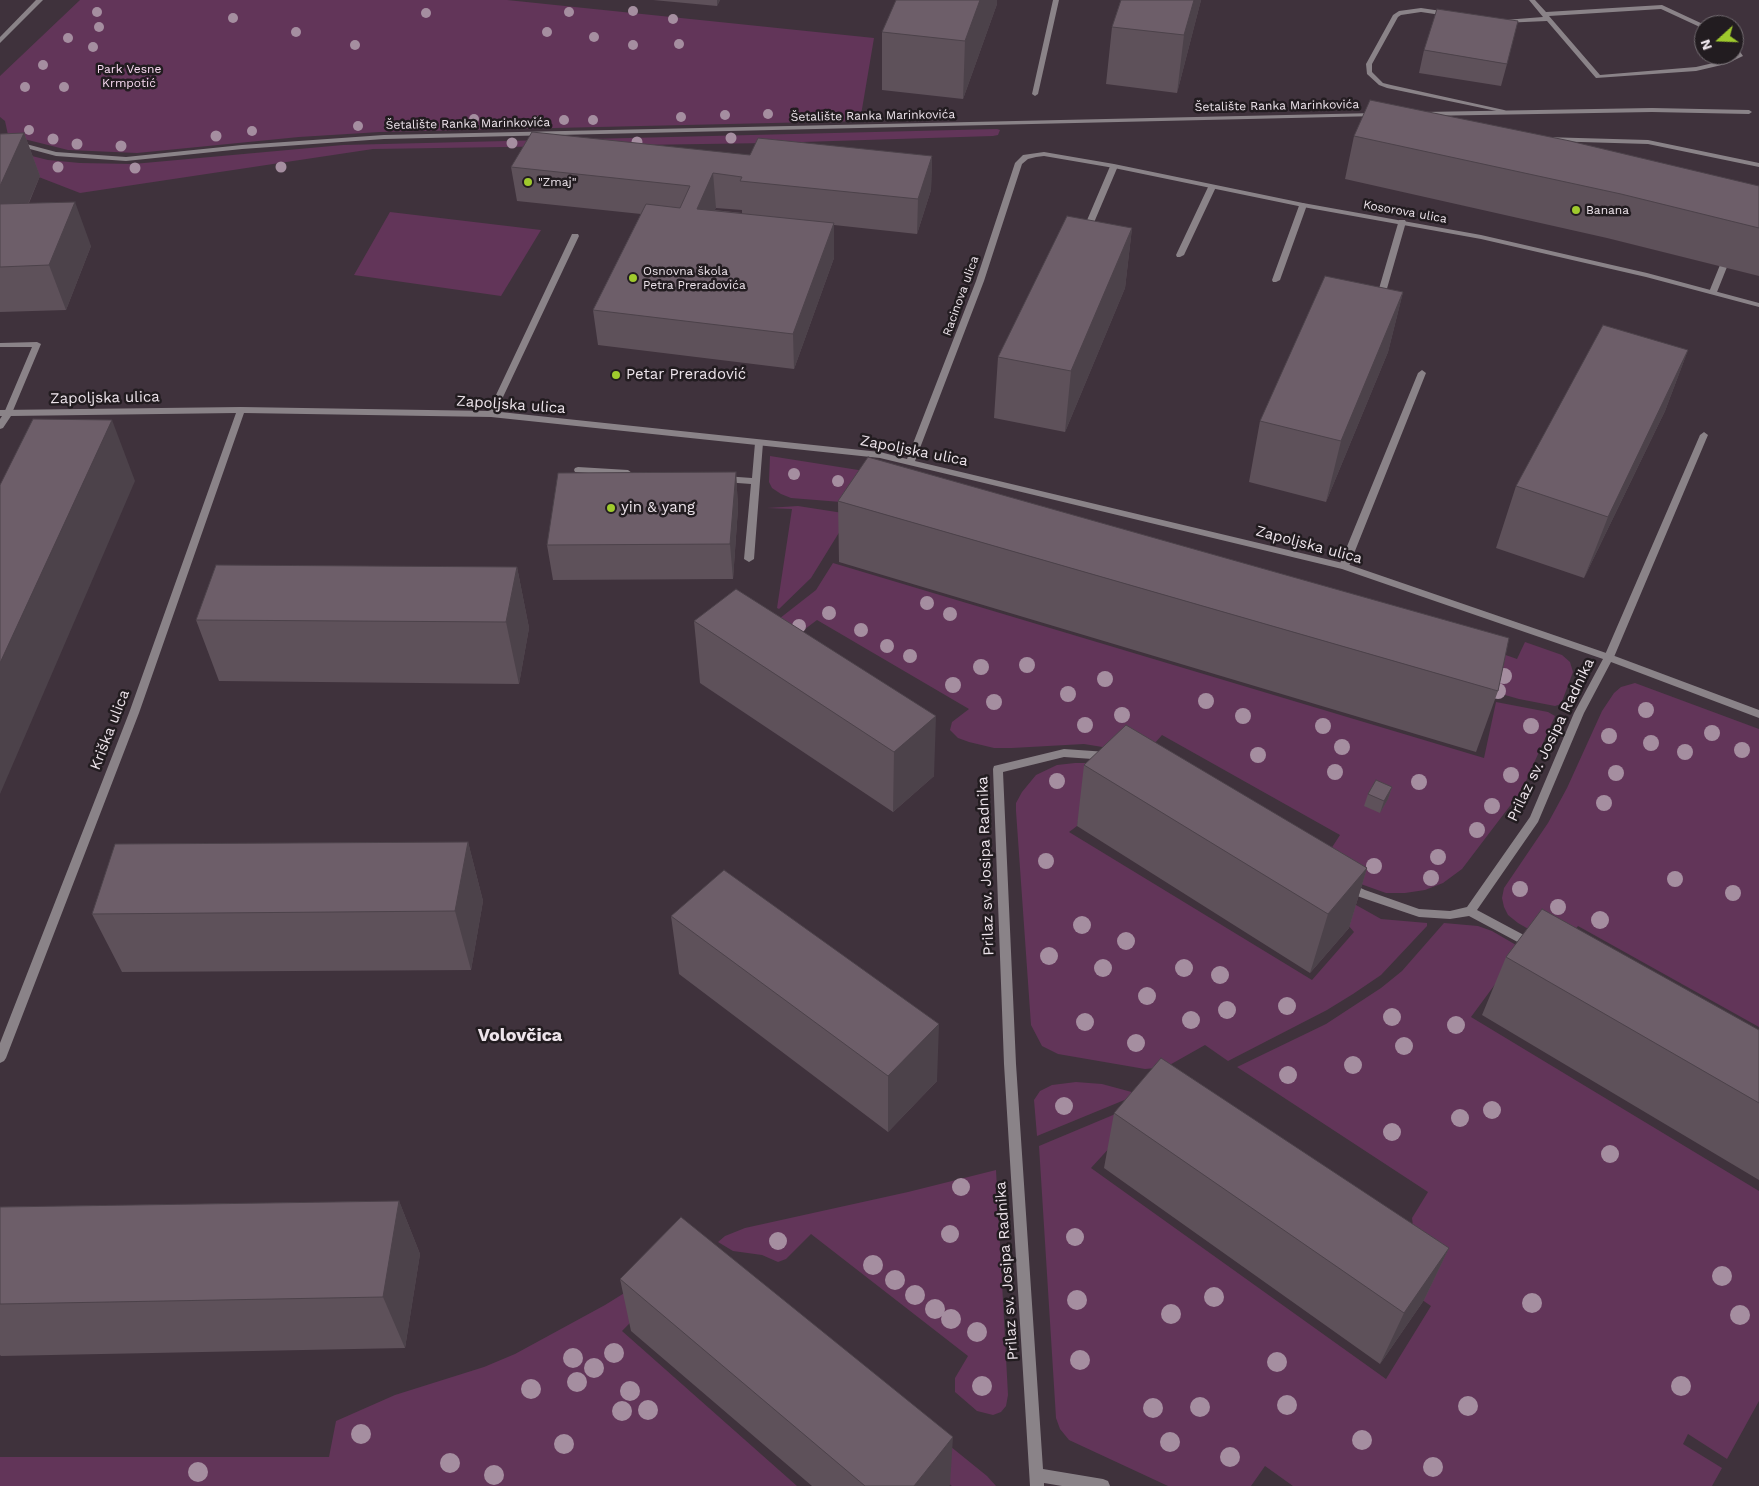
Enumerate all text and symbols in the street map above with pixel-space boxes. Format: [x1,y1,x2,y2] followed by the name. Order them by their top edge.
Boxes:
[1694,15,1744,65] north arrow
[1697,37,1715,52] text: N
[97,62,161,90] park label: Park Vesne Krmpotić
[1195,97,1359,115] street label: Šetalište Ranka Marinkovića
[791,107,955,125] street label: Šetalište Ranka Marinkovića
[386,115,550,133] street label: Šetalište Ranka Marinkovića
[538,175,577,189] place label: "Zmaj"
[522,176,534,188] marker: "Zmaj"
[1362,198,1448,226] street label: Kosorova ulica
[1586,203,1629,217] place label: Banana
[1570,204,1582,216] marker: Banana
[940,254,982,338] street label: Racinova ulica
[643,264,746,292] place label: Osnovna škola Petra Preradovića
[627,272,639,284] marker: Osnovna škola Petra Preradovića
[626,366,746,384] place label: Petar Preradović
[610,369,622,381] marker: Petar Preradović
[50,388,160,408] street label: Zapoljska ulica
[456,392,566,418] street label: Zapoljska ulica
[859,432,969,470] street label: Zapoljska ulica
[621,499,695,517] place label: yin & yang
[605,502,617,514] marker: yin & yang
[1254,522,1364,568] street label: Zapoljska ulica
[1504,656,1598,824] street label: Prilaz sv. Josipa Radnika
[86,687,134,773] street label: Kriška ulica
[974,776,998,956] street label: Prilaz sv. Josipa Radnika
[478,1025,562,1047] district label: Volovčica
[992,1181,1022,1361] street label: Prilaz sv. Josipa Radnika

